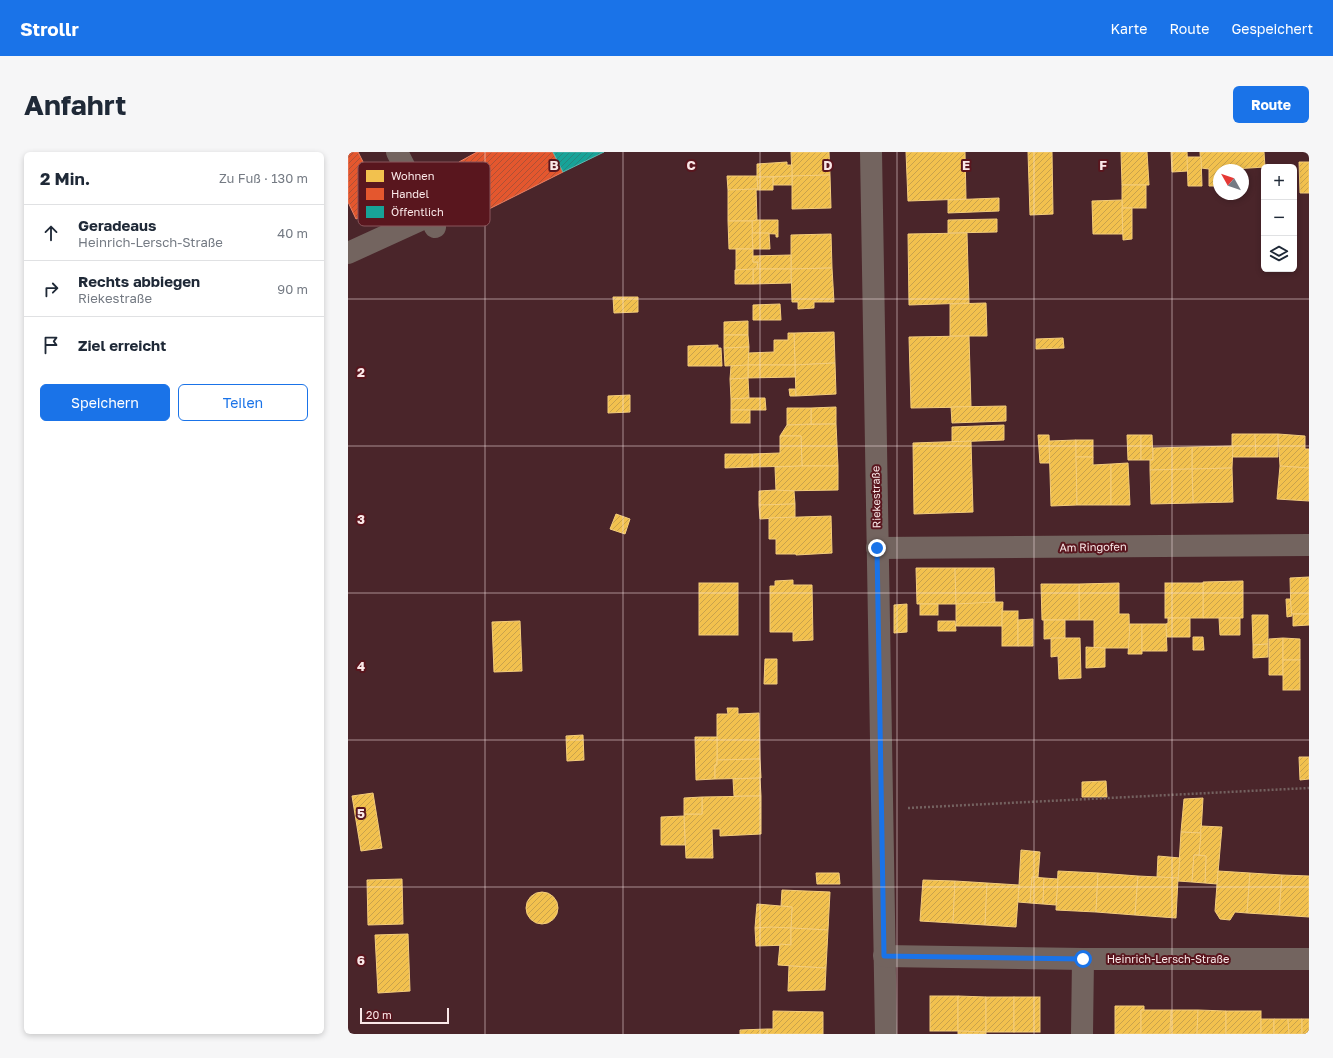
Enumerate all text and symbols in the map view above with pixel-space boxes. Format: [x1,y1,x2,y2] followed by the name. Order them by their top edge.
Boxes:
[20,17,79,40] text: Strollr
[1111,20,1147,37] text: Karte
[1169,20,1209,37] text: Route
[1231,20,1313,37] text: Gespeichert
[1233,86,1309,123] button: Route
[24,88,126,121] text: Anfahrt
[549,157,559,173] text: B
[686,157,696,173] text: C
[823,157,833,173] text: D
[962,157,970,173] text: E
[1099,157,1107,173] text: F
[358,162,490,226] legend
[1213,164,1249,200] north arrow
[1261,164,1297,272] map controls
[1261,164,1297,200] button: +
[40,168,90,189] text: 2 Min.
[391,169,434,182] text: Wohnen
[219,170,308,186] text: Zu Fuß · 130 m
[391,187,429,200] text: Handel
[1261,200,1297,236] button: −
[391,205,444,218] text: Öffentlich
[78,216,156,234] text: Geradeaus
[40,222,62,244] icon: ahead
[277,225,308,241] text: 40 m
[78,234,223,250] text: Heinrich-Lersch-Straße
[1261,236,1297,272] button: layers
[78,272,200,290] text: Rechts abbiegen
[40,278,62,300] icon: right
[277,281,308,297] text: 90 m
[78,290,152,306] text: Riekestraße
[40,334,62,356] icon: arrive
[78,336,166,354] text: Ziel erreicht
[357,364,365,380] text: 2
[40,384,170,421] button: Speichern
[178,384,308,421] button: Teilen
[868,466,883,528] street label: Riekestraße
[357,511,365,527] text: 3
[868,539,886,557] route end
[1059,539,1127,554] street label: Am Ringofen
[357,658,365,674] text: 4
[357,805,365,821] text: 5
[1074,950,1092,968] route start
[357,952,365,968] text: 6
[1107,952,1229,965] street label: Heinrich-Lersch-Straße
[360,1006,449,1025] scale bar
[366,1008,392,1021] text: 20 m

